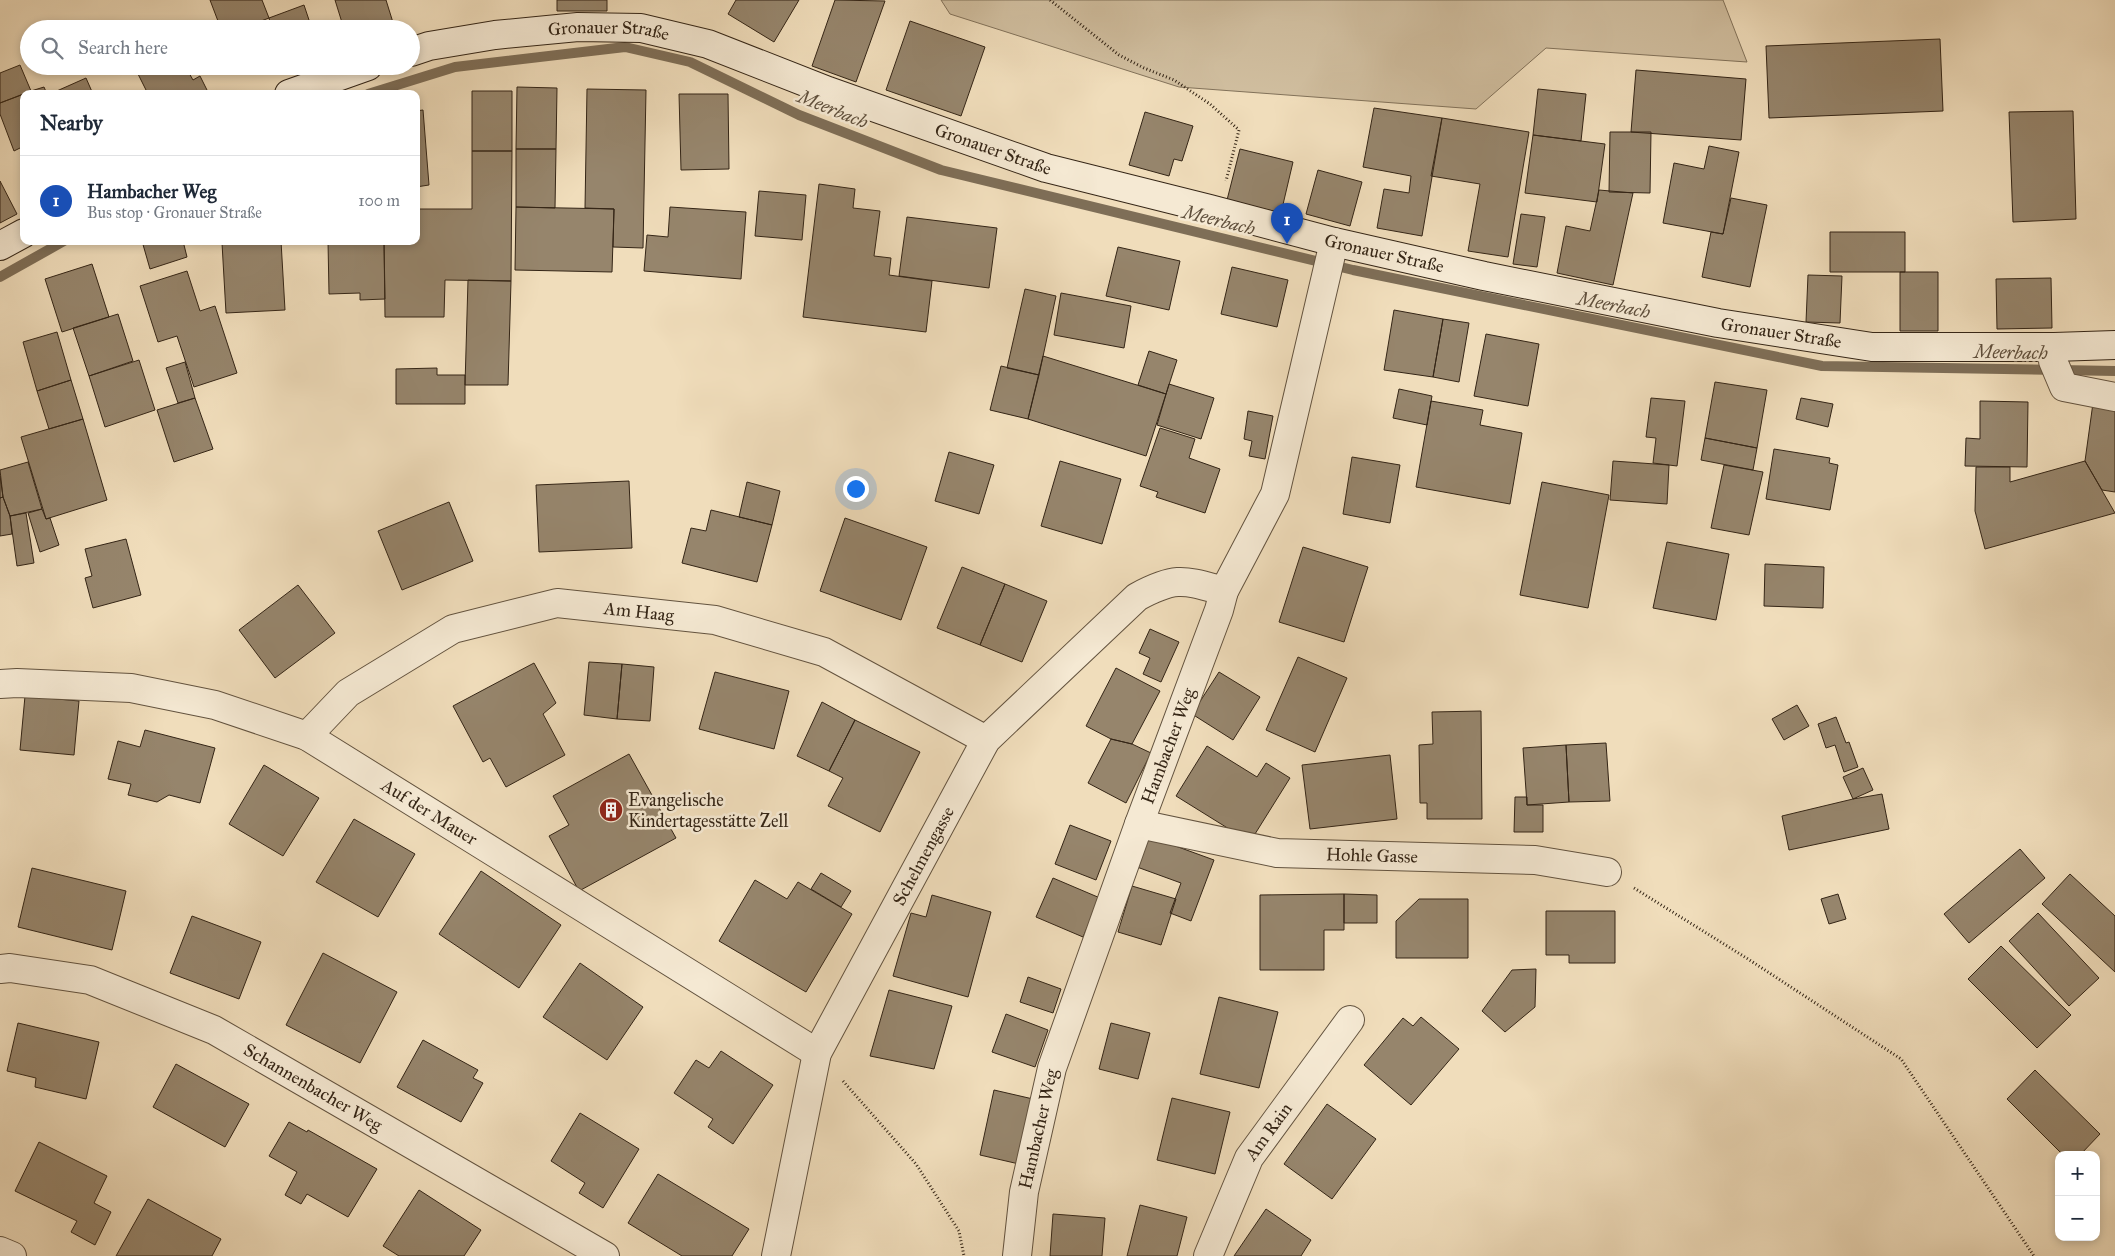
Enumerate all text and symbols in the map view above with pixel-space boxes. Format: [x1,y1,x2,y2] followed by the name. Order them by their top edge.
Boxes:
[547,16,672,45] street label: Gronauer Straße
[20,20,420,75] search box
[38,34,66,62] icon: search
[78,36,168,59] text: Search here
[793,84,871,133] water label: Meerbach
[40,110,103,136] text: Nearby
[932,119,1053,180] street label: Gronauer Straße
[87,180,216,203] text: Hambacher Weg
[53,191,59,210] text: 1
[358,191,400,210] text: 100 m
[1179,199,1258,240] water label: Meerbach
[87,203,262,222] text: Bus stop · Gronauer Straße
[1271,203,1303,244] pin: 1
[1322,229,1446,278] street label: Gronauer Straße
[1574,286,1652,323] water label: Meerbach
[1719,313,1843,353] street label: Gronauer Straße
[1972,340,2048,364] water label: Meerbach
[843,476,869,502] your location
[602,597,676,628] street label: Am Haag
[1136,684,1201,807] street label: Hambacher Weg
[377,773,482,850] street label: Auf der Mauer
[628,789,788,833] place label: Evangelische Kindertagesstätte Zell
[598,797,624,823] building icon: Evangelische Kindertagesstätte Zell
[888,803,959,909] street label: Schelmengasse
[1326,843,1418,868] street label: Hohle Gasse
[240,1039,387,1137] street label: Schannenbacher Weg
[1014,1066,1064,1191] street label: Hambacher Weg
[1239,1098,1297,1166] street label: Am Rain
[2055,1151,2100,1241] map controls
[2055,1151,2100,1196] button: +
[2055,1196,2100,1241] button: −

